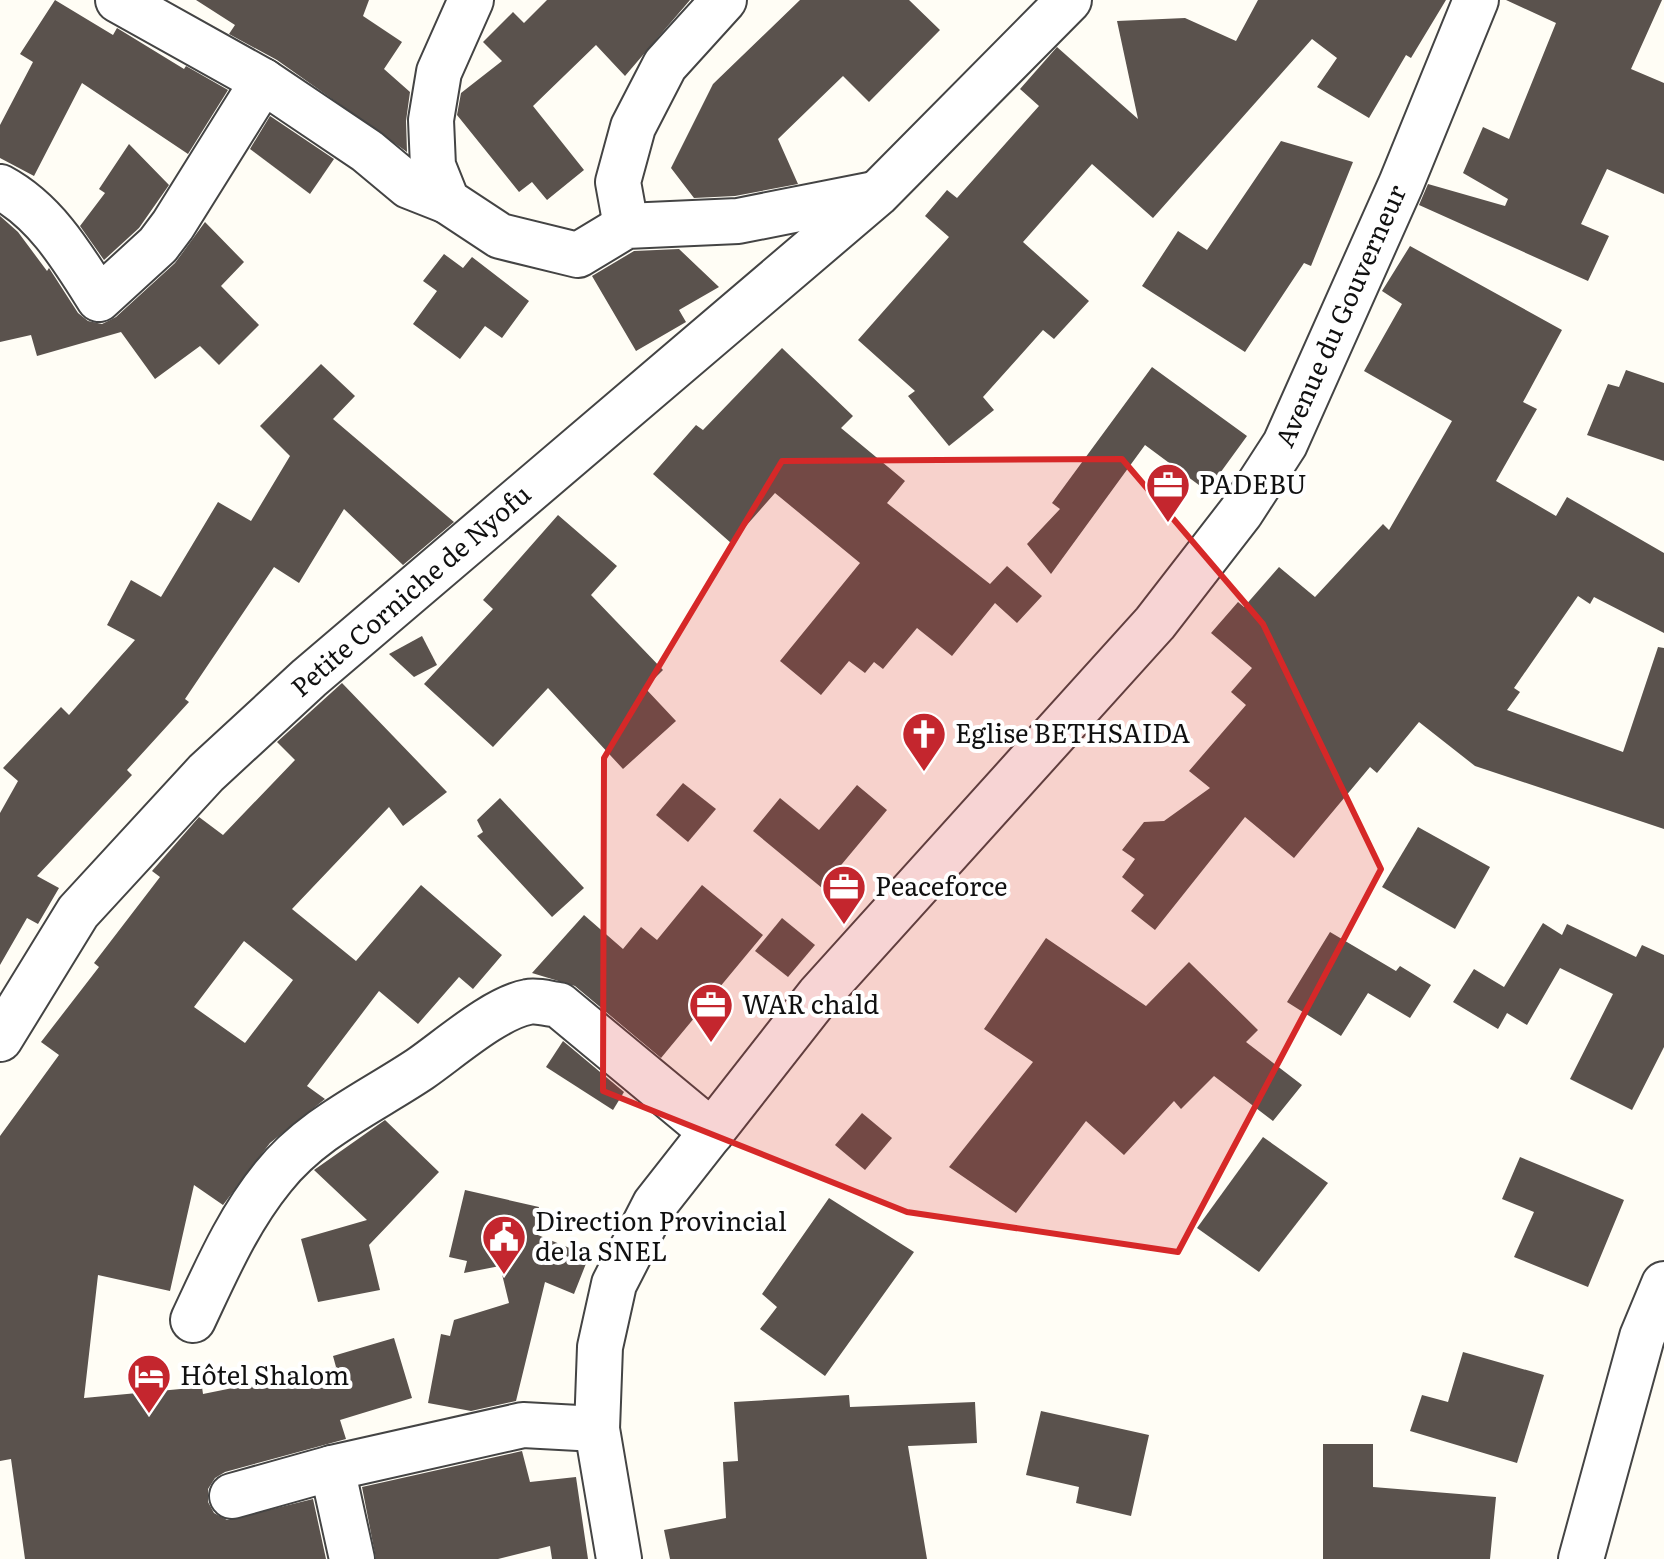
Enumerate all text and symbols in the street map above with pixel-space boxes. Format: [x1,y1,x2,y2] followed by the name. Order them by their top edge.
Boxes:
[1263,177,1414,452] street label: Avenue du Gouverneur
[1144,461,1192,524] office icon: PADEBU
[1199,463,1307,502] place label: PADEBU
[281,474,538,704] street label: Petite Corniche de Nyofu
[900,710,948,773] church icon: Eglise BETHSAIDA
[955,712,1190,751] place label: Eglise BETHSAIDA
[820,863,868,926] office icon: Peaceforce
[875,865,1008,904] place label: Peaceforce
[687,981,735,1044] office icon: WAR chald
[742,983,879,1022] place label: WAR chald
[535,1200,787,1269] place label: Direction Provincial de la SNEL
[480,1213,528,1276] public building icon: Direction Provincial de la SNEL
[125,1352,173,1415] hotel icon: Hôtel Shalom
[180,1354,349,1393] place label: Hôtel Shalom

